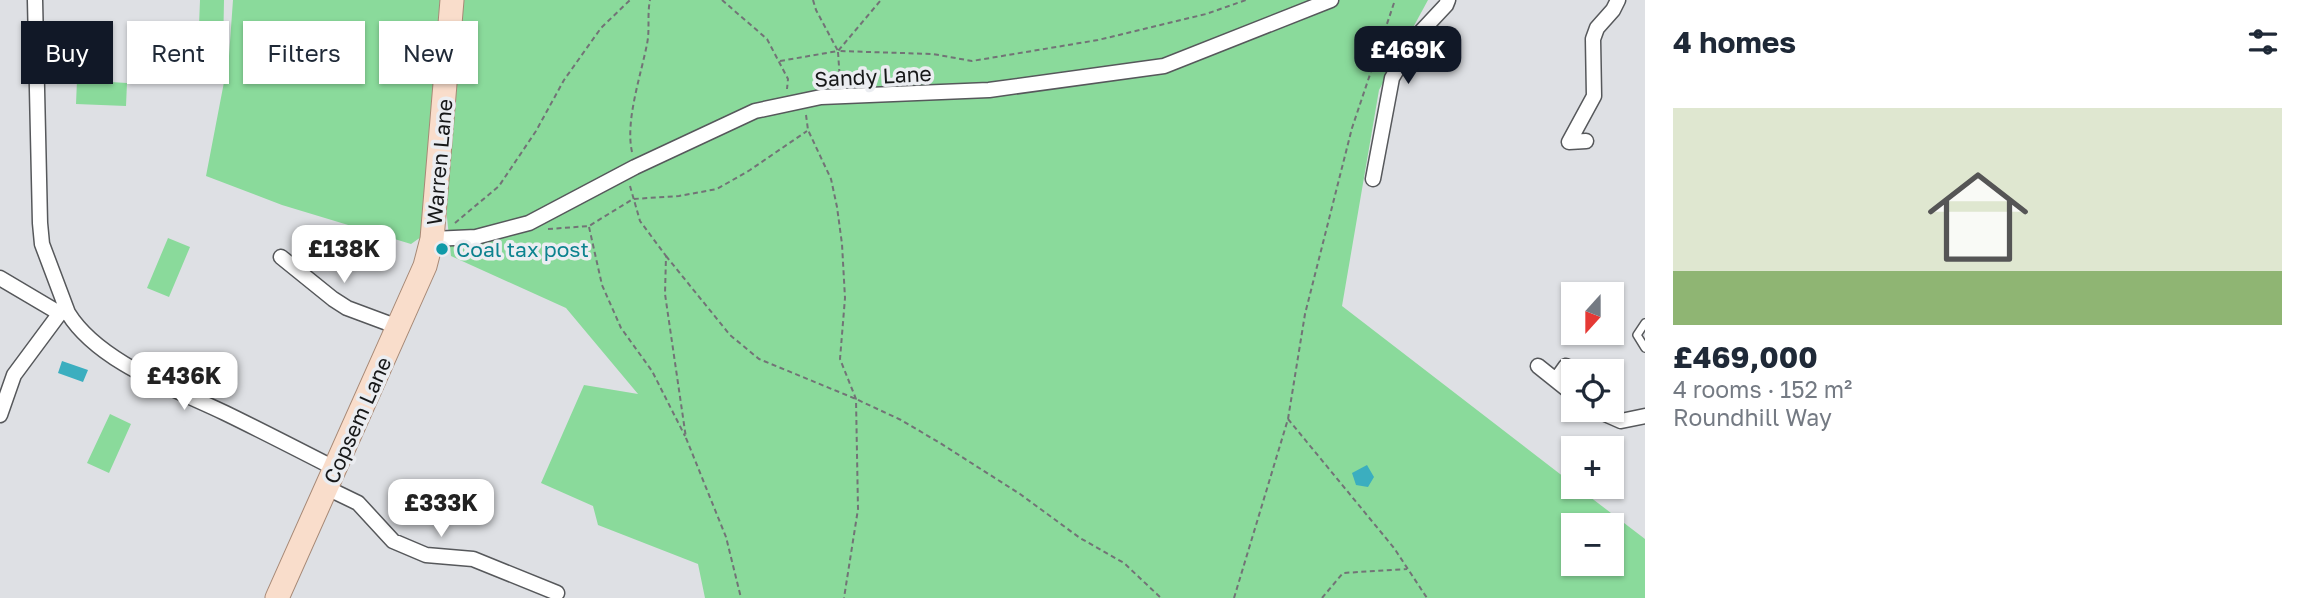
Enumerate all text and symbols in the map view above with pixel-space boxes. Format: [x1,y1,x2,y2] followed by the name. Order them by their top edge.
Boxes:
[21,21,113,84] chip: Buy
[127,21,229,84] chip: Rent
[243,21,365,84] chip: Filters
[379,21,478,84] chip: New
[2244,23,2282,61] icon: filters
[1673,24,1796,60] text: 4 homes
[1359,27,1457,86] pin: £469K
[1370,35,1446,63] text: £469K
[814,60,932,92] street label: Sandy Lane
[421,98,457,226] street label: Warren Lane
[1915,154,2041,280] icon: home
[295,226,393,285] pin: £138K
[308,234,380,262] text: £138K
[456,236,589,262] place label: Coal tax post
[434,241,450,257] marker: Coal tax post
[1561,282,1624,345] north arrow
[1561,282,1624,576] map controls
[1673,339,1818,375] text: £469,000
[135,352,233,412] pin: £436K
[317,353,397,487] street label: Copsem Lane
[1561,359,1624,422] button: locate
[147,361,221,389] text: £436K
[1673,375,1852,403] text: 4 rooms · 152 m²
[1673,403,1832,431] text: Roundhill Way
[1561,436,1624,499] button: +
[392,480,490,539] pin: £333K
[404,488,478,516] text: £333K
[1561,513,1624,576] button: −

